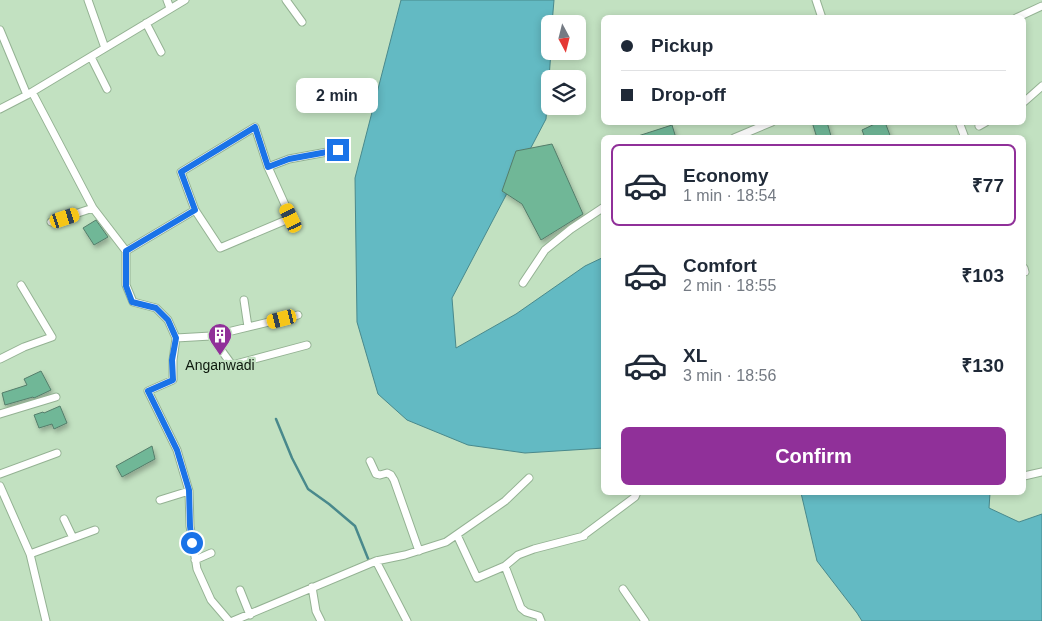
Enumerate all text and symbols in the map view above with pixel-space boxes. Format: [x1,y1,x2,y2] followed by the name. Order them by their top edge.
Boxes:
[541,15,586,60] north arrow
[541,15,586,115] map controls
[651,35,713,56] text: Pickup
[541,70,586,115] button: layers
[297,78,379,112] callout: 2 min
[651,84,726,105] text: Drop-off
[316,87,358,104] text: 2 min
[327,139,349,161] route end
[623,163,668,208] icon: car
[683,165,769,186] text: Economy
[972,175,1004,196] text: ₹77
[683,187,776,204] text: 1 min · 18:54
[277,201,304,235] car
[48,206,81,230] car
[623,253,668,298] icon: car
[683,255,757,276] text: Comfort
[961,265,1004,286] text: ₹103
[683,277,776,294] text: 2 min · 18:55
[265,308,298,330] car
[207,322,233,356] building icon: Anganwadi
[623,343,668,388] icon: car
[683,345,707,366] text: XL
[961,355,1004,376] text: ₹130
[185,357,255,373] place label: Anganwadi
[683,367,776,384] text: 3 min · 18:56
[621,427,1006,485] button: Confirm
[181,532,203,554] route start

